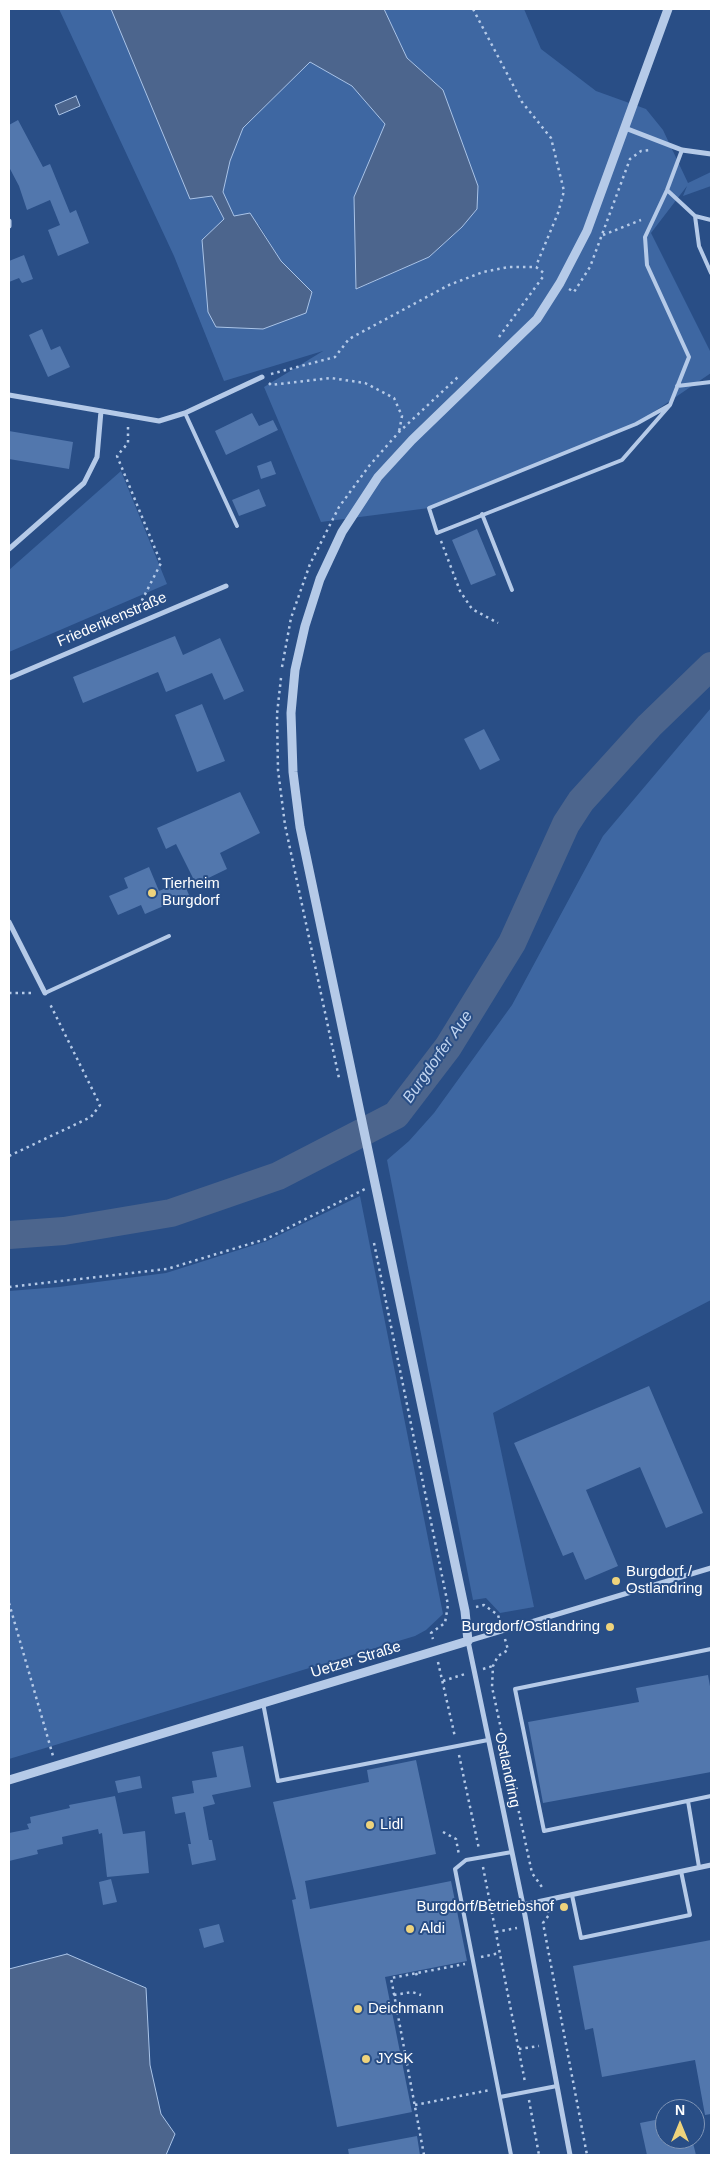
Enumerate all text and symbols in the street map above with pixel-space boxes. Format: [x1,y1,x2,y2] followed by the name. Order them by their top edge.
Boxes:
[54,589,170,651] street label: Friederikenstraße
[162,875,220,910] place label: Tierheim Burgdorf
[146,887,158,899] marker: Tierheim Burgdorf
[399,1007,477,1107] water label: Burgdorfer Aue
[626,1563,703,1598] place label: Burgdorf / Ostlandring
[610,1575,622,1587] marker: Burgdorf / Ostlandring
[462,1618,600,1636] place label: Burgdorf/Ostlandring
[604,1621,616,1633] marker: Burgdorf/Ostlandring
[309,1638,403,1682] street label: Uetzer Straße
[490,1731,524,1809] street label: Ostlandring
[380,1816,403,1834] place label: Lidl
[364,1819,376,1831] marker: Lidl
[416,1898,554,1916] place label: Burgdorf/Betriebshof
[558,1901,570,1913] marker: Burgdorf/Betriebshof
[420,1920,445,1938] place label: Aldi
[404,1923,416,1935] marker: Aldi
[368,2000,444,2018] place label: Deichmann
[352,2003,364,2015] marker: Deichmann
[376,2050,414,2068] place label: JYSK
[360,2053,372,2065] marker: JYSK
[655,2099,705,2149] north arrow
[675,2102,685,2118] text: N

